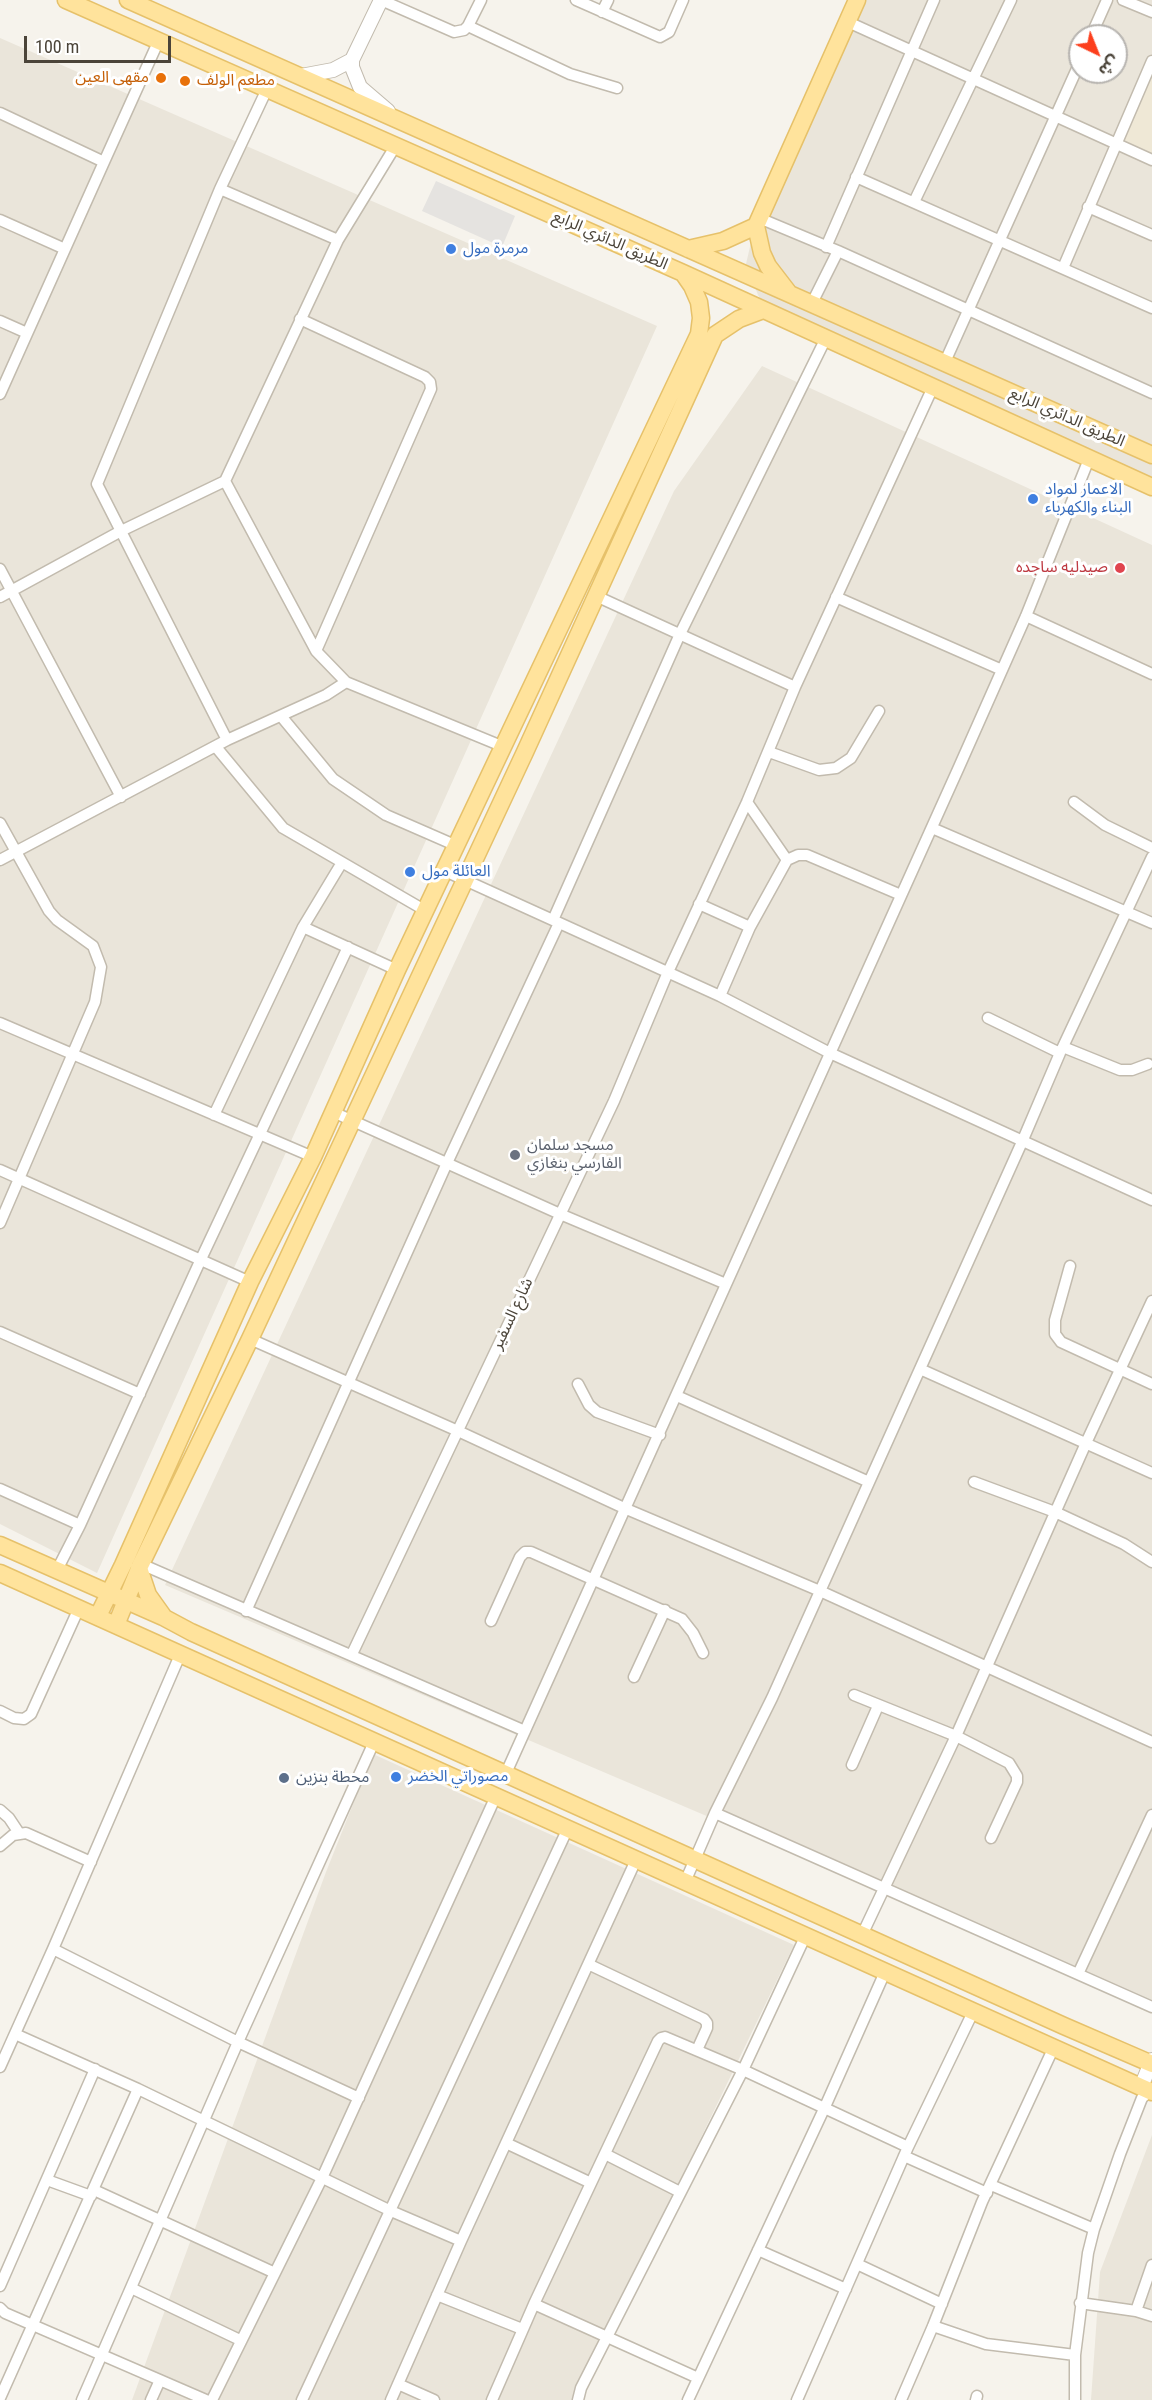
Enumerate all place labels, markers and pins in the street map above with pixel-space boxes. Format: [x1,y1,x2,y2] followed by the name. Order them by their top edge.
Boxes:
[75,68,149,88] place label: مقهى العين
[154,71,168,85] marker: مقهى العين
[197,71,275,91] place label: مطعم الولف
[178,74,192,88] marker: مطعم الولف
[463,239,528,259] place label: مرمرة مول
[444,242,458,256] marker: مرمرة مول
[1045,480,1132,518] place label: الاعمار لمواد البناء والكهرباء
[1026,492,1040,506] marker: الاعمار لمواد البناء والكهرباء
[1016,558,1108,578] place label: صيدليه ساجده
[1113,561,1127,575] marker: صيدليه ساجده
[422,862,491,882] place label: العائلة مول
[403,865,417,879] marker: العائلة مول
[527,1136,622,1174] place label: مسجد سلمان الفارسي بنغازي
[508,1148,522,1162] marker: مسجد سلمان الفارسي بنغازي
[408,1767,508,1787] place label: مصوراتي الخضر
[296,1768,370,1788] place label: محطة بنزين
[389,1770,403,1784] marker: مصوراتي الخضر
[277,1771,291,1785] marker: محطة بنزين

